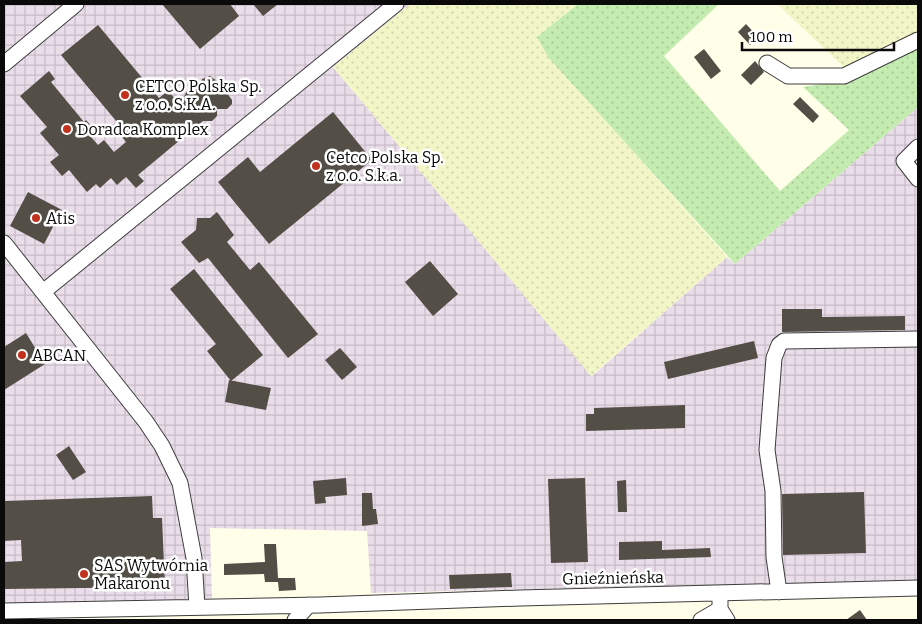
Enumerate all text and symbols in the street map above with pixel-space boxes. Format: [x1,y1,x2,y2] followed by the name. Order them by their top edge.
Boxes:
[742,20,894,52] scale bar
[750,28,793,46] text: 100 m
[135,77,262,114] place label: CETCO Polska Sp. z o.o. S.K.A.
[119,89,131,101] marker: CETCO Polska Sp. z o.o. S.K.A.
[77,120,209,139] place label: Doradca Komplex
[61,123,73,135] marker: Doradca Komplex
[326,148,444,185] place label: Cetco Polska Sp. z o.o. S.k.a.
[310,160,322,172] marker: Cetco Polska Sp. z o.o. S.k.a.
[46,209,75,228] place label: Atis
[30,212,42,224] marker: Atis
[32,346,86,365] place label: ABCAN
[16,349,28,361] marker: ABCAN
[94,556,209,593] place label: SAS Wytwórnia Makaronu
[78,568,90,580] marker: SAS Wytwórnia Makaronu
[562,568,664,588] street label: Gnieźnieńska

